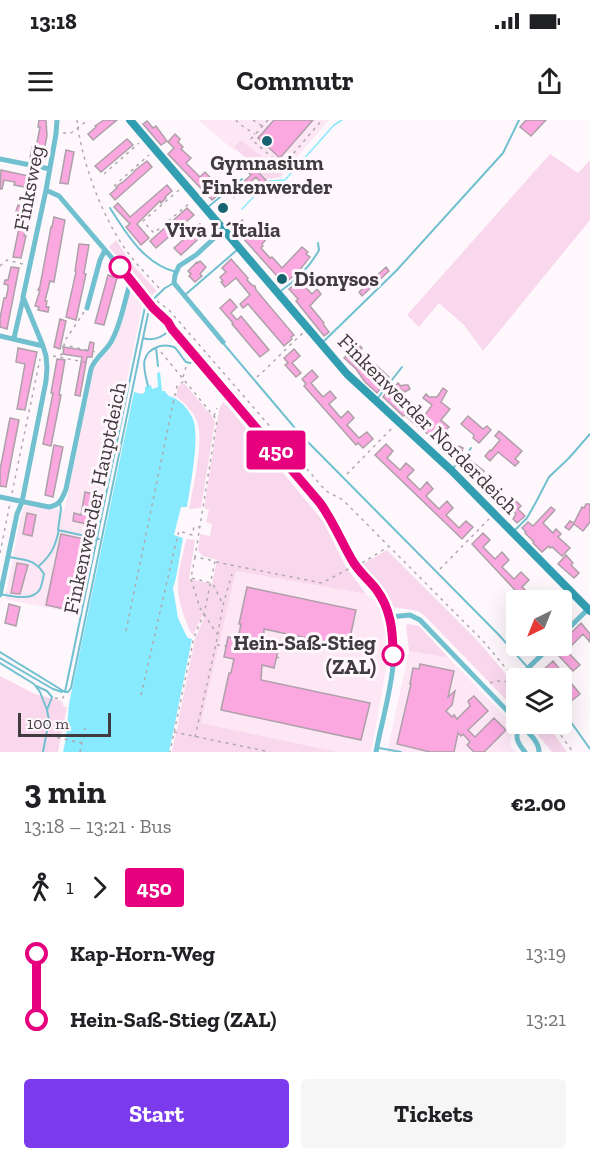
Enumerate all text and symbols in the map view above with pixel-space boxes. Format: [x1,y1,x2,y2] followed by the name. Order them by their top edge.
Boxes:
[30,8,77,35] text: 13:18
[24,65,57,98] icon: menu
[236,65,354,97] text: Commutr
[533,65,566,98] icon: share
[260,134,274,148] marker: Gymnasium Finkenwerder
[8,142,49,233] street label: Finksweg
[202,150,332,199] place label: Gymnasium Finkenwerder
[216,201,230,215] marker: Viva L´Italia
[165,217,281,242] place label: Viva L´Italia
[109,256,131,278] unlabelled marker
[294,266,379,291] place label: Dionysos
[275,272,289,286] marker: Dionysos
[333,328,524,519] street label: Finkenwerder Norderdeich
[58,379,131,616] street label: Finkenwerder Hauptdeich
[242,430,310,470] line badge: 450
[258,438,294,463] text: 450
[506,590,572,656] north arrow
[506,590,572,734] map controls
[233,630,376,679] place label: Hein-Saß-Stieg (ZAL)
[382,644,404,666] marker: Hein-Saß-Stieg (ZAL)
[506,668,572,734] button: layers
[18,710,111,738] scale bar
[27,714,69,733] text: 100 m
[24,772,106,811] text: 3 min
[511,790,566,817] text: €2.00
[24,814,171,838] text: 13:18 – 13:21 · Bus
[24,871,57,904] icon: walk
[83,871,116,904] icon: forward
[66,875,74,899] text: 1
[137,875,172,900] text: 450
[70,940,215,967] text: Kap-Horn-Weg
[526,941,566,965] text: 13:19
[70,1006,276,1033] text: Hein-Saß-Stieg (ZAL)
[526,1007,566,1031] text: 13:21
[24,1079,289,1148] button: Start
[301,1079,566,1148] button: Tickets

